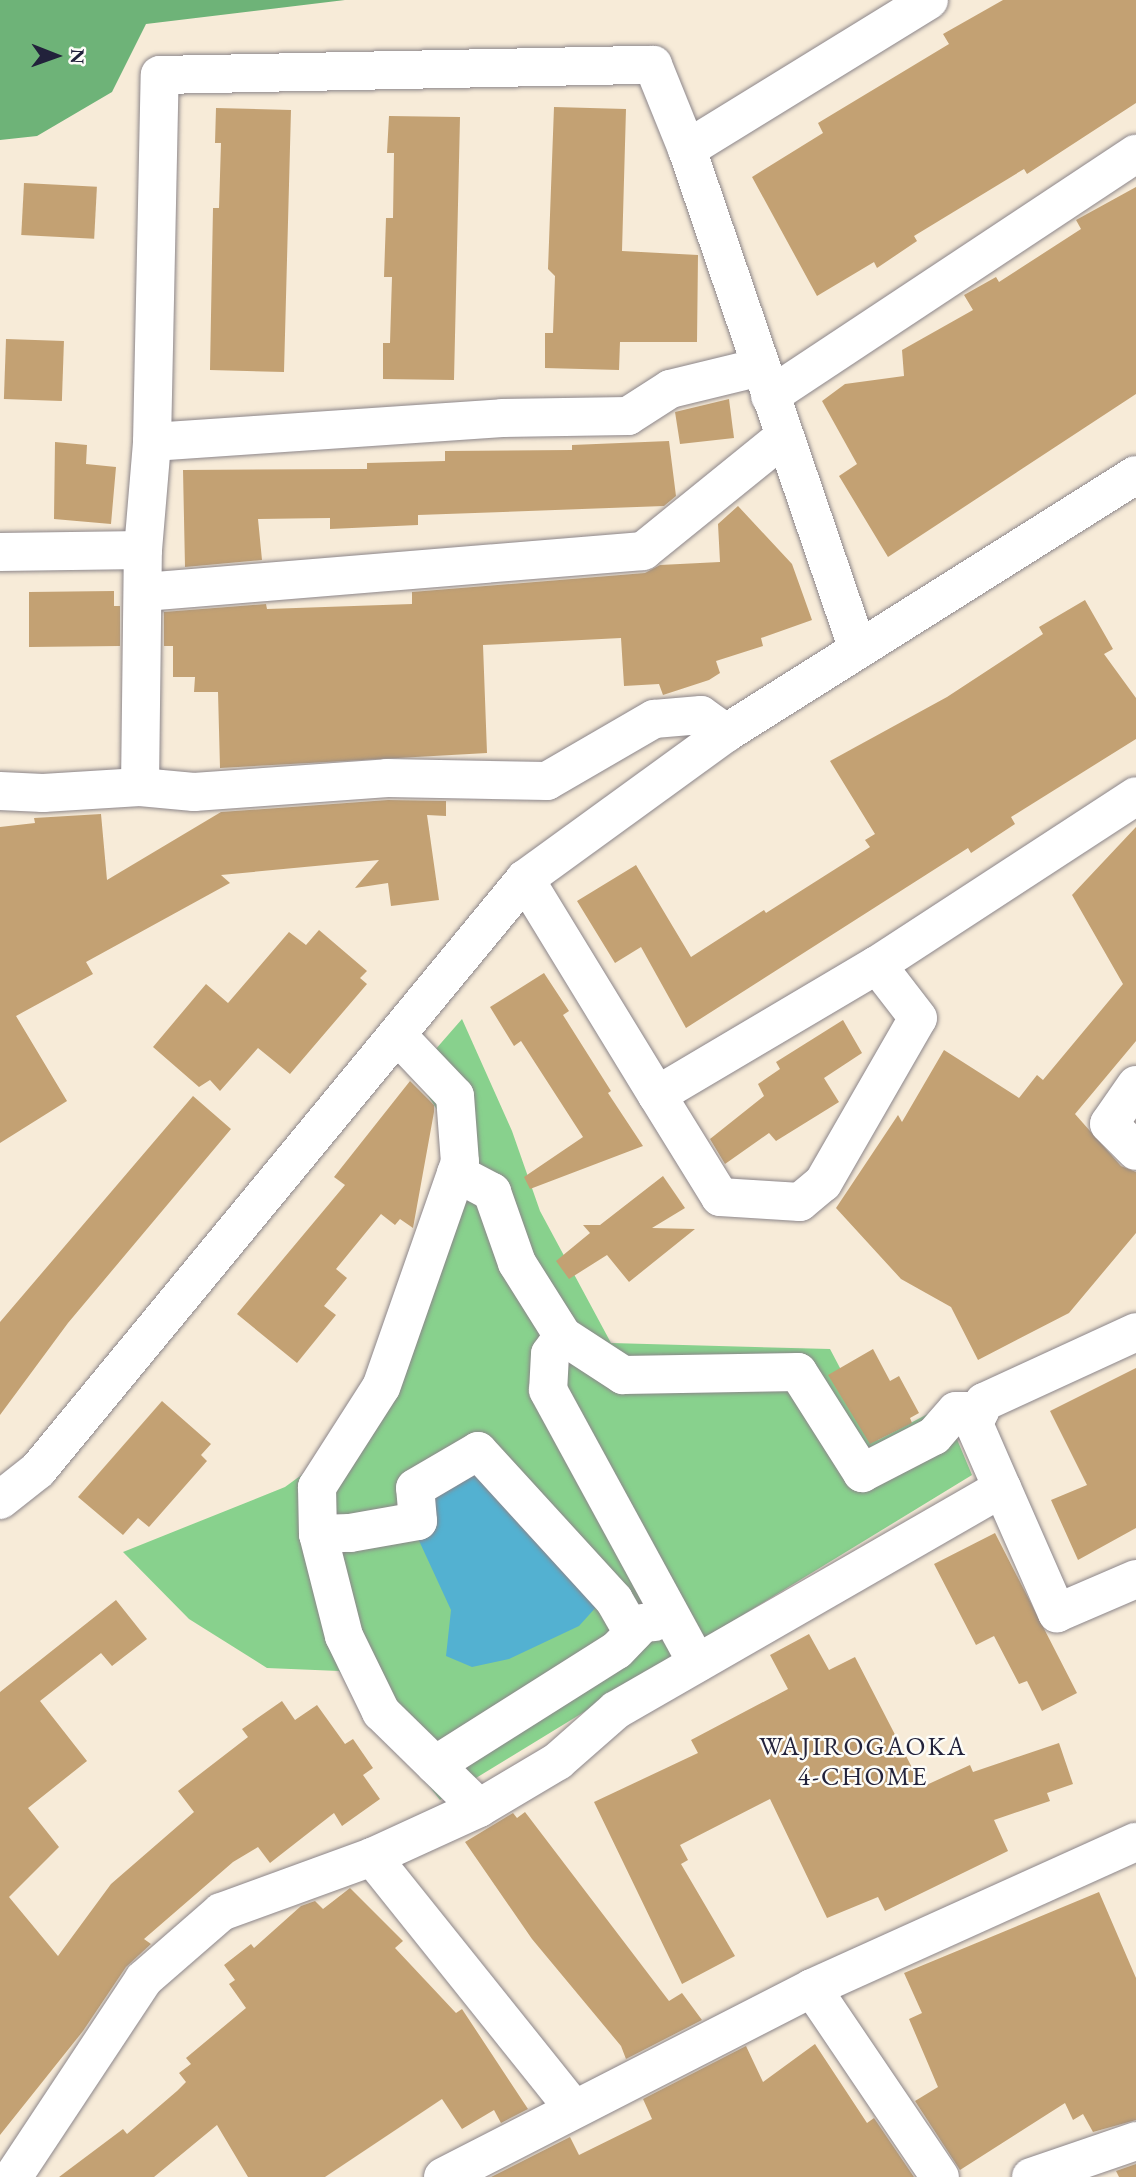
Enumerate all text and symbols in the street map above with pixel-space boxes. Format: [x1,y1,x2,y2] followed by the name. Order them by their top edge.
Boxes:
[21,21,91,91] north arrow
[65,48,90,64] text: N
[760,1731,966,1792] district label: WAJIROGAOKA 4-CHOME

